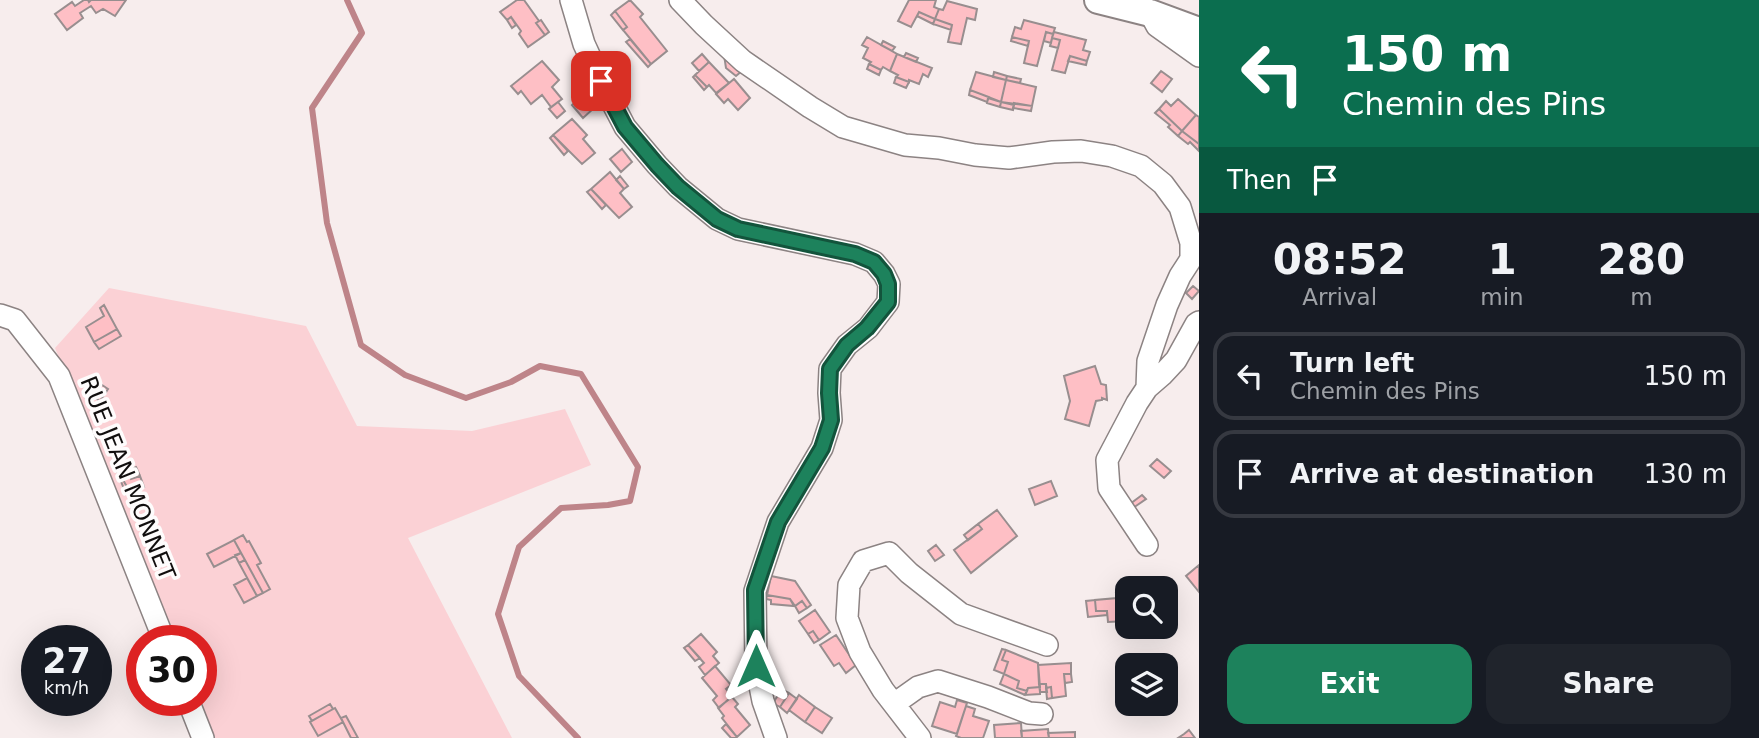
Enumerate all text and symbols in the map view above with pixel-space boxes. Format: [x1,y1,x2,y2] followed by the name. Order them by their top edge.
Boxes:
[1342,26,1512,83] text: 150 m
[1227,28,1318,119] icon: left
[571,51,631,111] pin
[582,62,620,100] icon: arrive
[1342,85,1606,123] text: Chemin des Pins
[1306,161,1344,199] icon: arrive
[1227,165,1292,195] text: Then
[1273,235,1407,284] text: 08:52
[1487,235,1517,284] text: 1
[1598,235,1685,284] text: 280
[1302,284,1377,310] text: Arrival
[1480,284,1524,310] text: min
[1630,284,1653,310] text: m
[1290,348,1414,378] text: Turn left
[1231,357,1269,395] icon: left
[1644,361,1727,391] text: 150 m
[75,372,181,584] street label: RUE JEAN MONNET
[1290,378,1480,404] text: Chemin des Pins
[1231,455,1269,493] icon: arrive
[1290,459,1594,489] text: Arrive at destination
[1644,459,1727,489] text: 130 m
[1115,576,1178,716] map controls
[1115,576,1178,639] button: search
[126,625,217,716] speed limit sign: 30
[719,629,793,703] position arrow
[42,641,91,681] text: 27
[1227,644,1472,724] button: Exit
[1486,644,1731,724] button: Share
[1115,653,1178,716] button: layers
[44,677,89,698] text: km/h

